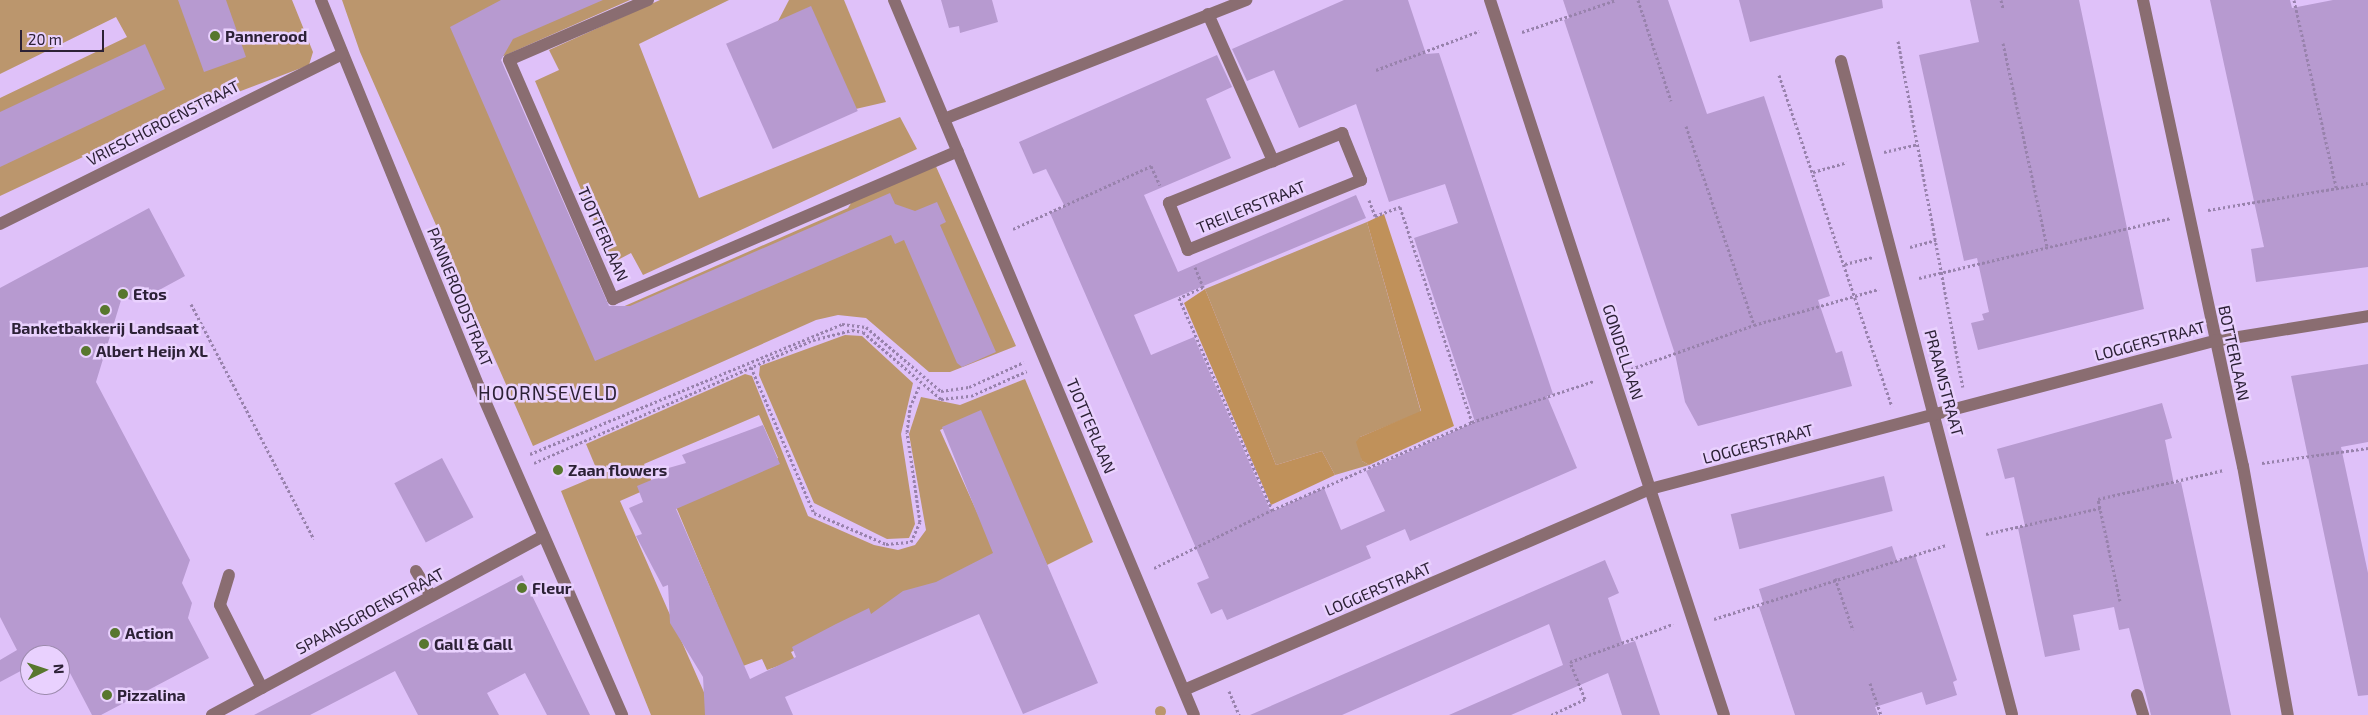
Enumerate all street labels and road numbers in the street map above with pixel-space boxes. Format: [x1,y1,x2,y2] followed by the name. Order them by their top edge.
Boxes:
[83,76,243,170] street label: VRIESCHGROENSTRAAT
[1194,176,1308,238] street label: TREILERSTRAAT
[574,184,632,284] street label: TJOTTERLAAN
[423,224,497,370] street label: PANNEROODSTRAAT
[1599,302,1647,402] street label: GONDELLAAN
[2215,303,2253,403] street label: BOTTERLAAN
[2092,317,2208,365] street label: LOGGERSTRAAT
[1921,328,1967,438] street label: PRAAMSTRAAT
[1062,376,1120,476] street label: TJOTTERLAAN
[1700,420,1816,468] street label: LOGGERSTRAAT
[1322,558,1434,620] street label: LOGGERSTRAAT
[293,564,447,658] street label: SPAANSGROENSTRAAT

